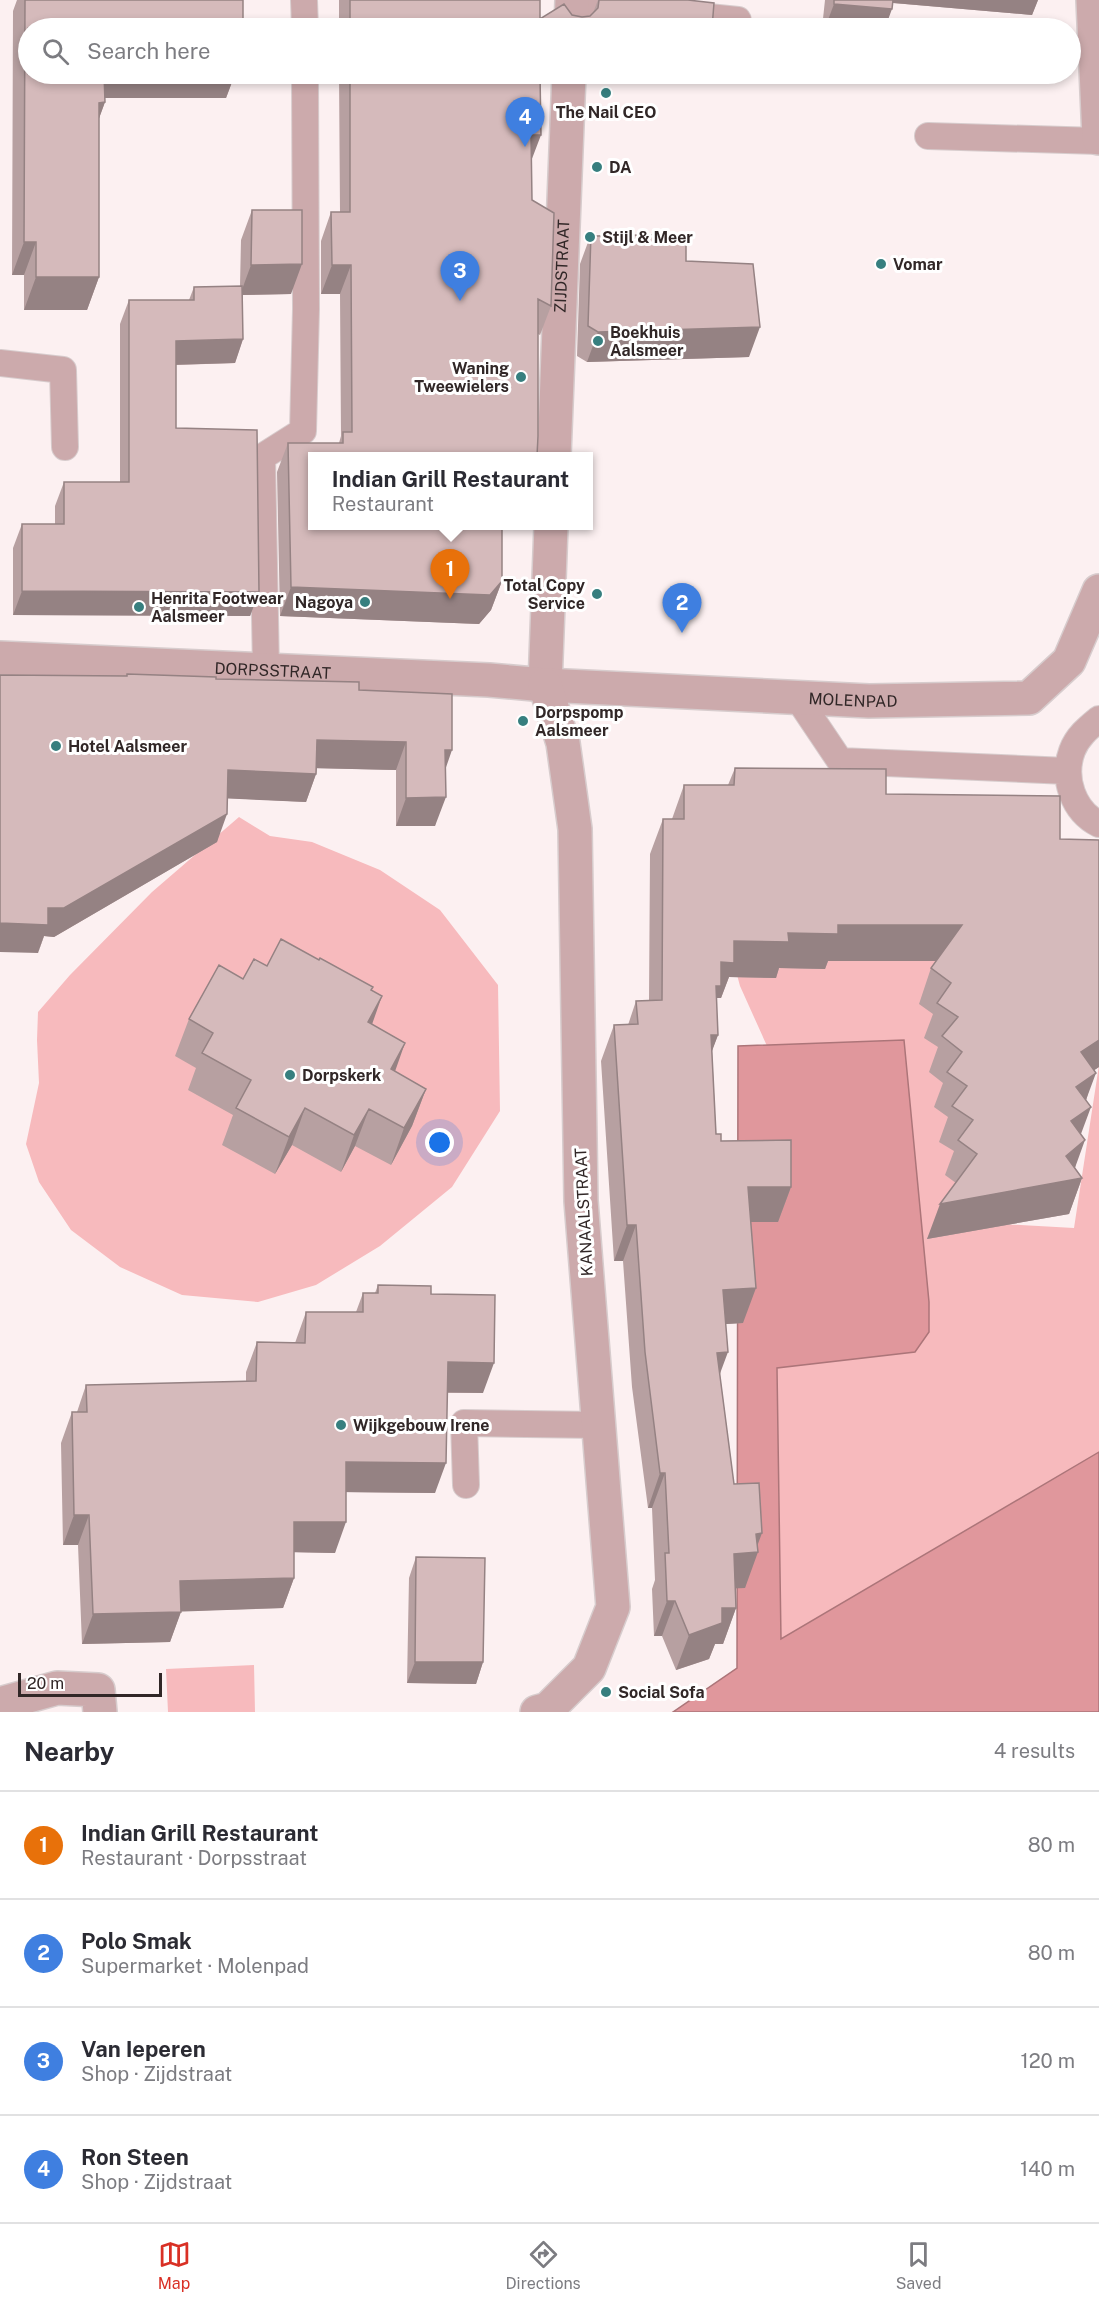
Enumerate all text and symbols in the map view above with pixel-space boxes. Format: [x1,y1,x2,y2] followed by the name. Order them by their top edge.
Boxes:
[18,18,1081,84] search box
[39,35,72,68] icon: search
[87,38,211,64] text: Search here
[599,86,613,100] marker: The Nail CEO
[506,98,544,147] pin: 4
[556,103,656,122] place label: The Nail CEO
[609,158,632,177] place label: DA
[590,160,604,174] marker: DA
[550,218,573,313] street label: ZIJDSTRAAT
[602,228,693,247] place label: Stijl & Meer
[583,230,597,244] marker: Stijl & Meer
[440,252,480,301] pin: 3
[893,255,943,274] place label: Vomar
[874,257,888,271] marker: Vomar
[610,323,684,360] place label: Boekhuis Aalsmeer
[591,334,605,348] marker: Boekhuis Aalsmeer
[414,359,509,396] place label: Waning Tweewielers
[514,370,528,384] marker: Waning Tweewielers
[308,452,593,530] popup
[332,466,569,492] text: Indian Grill Restaurant
[332,492,434,516] text: Restaurant
[430,550,470,599] pin: 1
[504,576,585,613] place label: Total Copy Service
[662,584,702,633] pin: 2
[590,587,604,601] marker: Total Copy Service
[151,589,284,626] place label: Henrita Footwear Aalsmeer
[295,593,353,612] place label: Nagoya
[358,595,372,609] marker: Nagoya
[132,600,146,614] marker: Henrita Footwear Aalsmeer
[214,658,332,682] street label: DORPSSTRAAT
[808,689,898,711] street label: MOLENPAD
[535,703,624,740] place label: Dorpspomp Aalsmeer
[516,714,530,728] marker: Dorpspomp Aalsmeer
[68,737,188,756] place label: Hotel Aalsmeer
[49,739,63,753] marker: Hotel Aalsmeer
[302,1066,381,1085] place label: Dorpskerk
[283,1068,297,1082] marker: Dorpskerk
[425,1128,454,1157] your location
[571,1147,597,1277] street label: KANAALSTRAAT
[353,1416,489,1435] place label: Wijkgebouw Irene
[334,1418,348,1432] marker: Wijkgebouw Irene
[18,1670,162,1698] scale bar
[27,1674,64,1693] text: 20 m
[618,1683,705,1702] place label: Social Sofa
[599,1685,613,1699] marker: Social Sofa
[24,1736,114,1767] text: Nearby
[994,1739,1075,1763] text: 4 results
[81,1820,318,1846] text: Indian Grill Restaurant
[39,1833,48,1857] text: 1
[1028,1833,1075,1857] text: 80 m
[81,1846,307,1870] text: Restaurant · Dorpsstraat
[81,1928,192,1954] text: Polo Smak
[37,1941,50,1965] text: 2
[1028,1941,1075,1965] text: 80 m
[81,1954,309,1978] text: Supermarket · Molenpad
[81,2036,206,2062] text: Van Ieperen
[37,2049,50,2073] text: 3
[1021,2049,1075,2073] text: 120 m
[81,2062,232,2086] text: Shop · Zijdstraat
[81,2144,189,2170] text: Ron Steen
[37,2157,50,2181] text: 4
[1020,2157,1075,2181] text: 140 m
[81,2170,232,2194] text: Shop · Zijdstraat
[158,2238,191,2293] tab: Map
[506,2238,581,2293] tab: Directions
[896,2238,941,2293] tab: Saved

